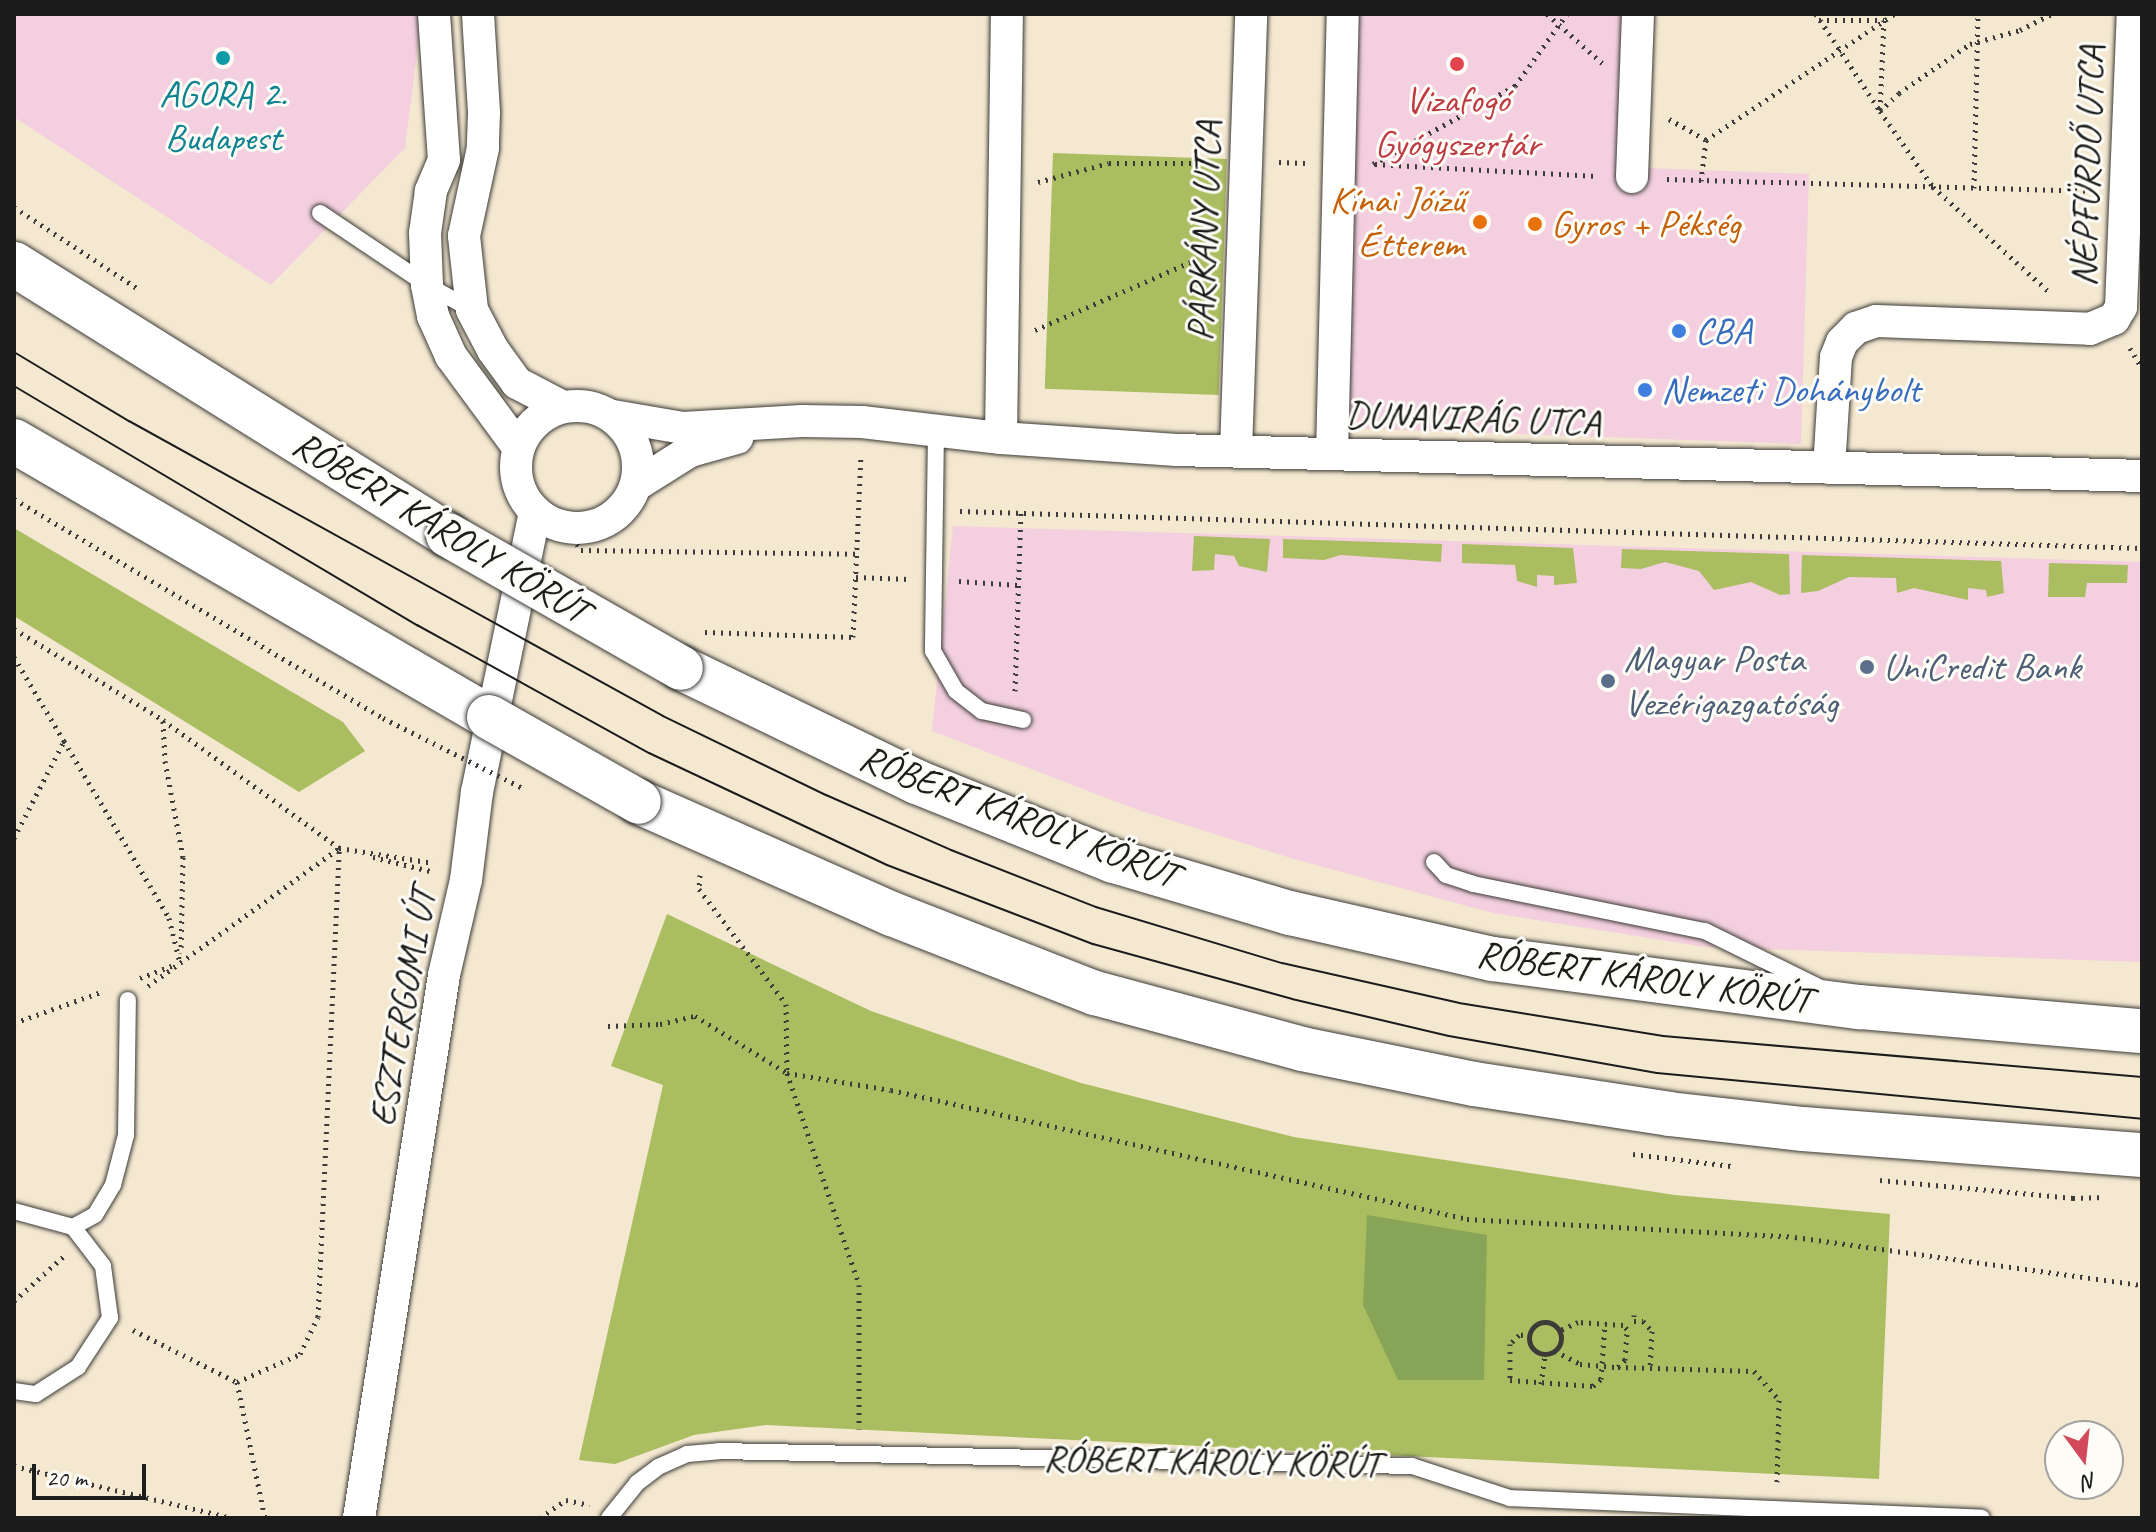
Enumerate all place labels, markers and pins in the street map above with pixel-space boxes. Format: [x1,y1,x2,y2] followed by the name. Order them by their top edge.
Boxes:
[214,49,232,67] marker: AGORA 2. Budapest
[1448,55,1466,73] marker: Vizafogó Gyógyszertár
[159,71,287,160] place label: AGORA 2. Budapest
[1374,77,1540,166] place label: Vizafogó Gyógyszertár
[1330,177,1464,266] place label: Kínai Jóízű Étterem
[1551,201,1741,247] place label: Gyros + Pékség
[1471,213,1489,231] marker: Kínai Jóízű Étterem
[1526,215,1544,233] marker: Gyros + Pékség
[1695,308,1751,354] place label: CBA
[1670,322,1688,340] marker: CBA
[1661,367,1920,413] place label: Nemzeti Dohánybolt
[1636,381,1654,399] marker: Nemzeti Dohánybolt
[1624,636,1838,726] place label: Magyar Posta Vezérigazgatóság
[1883,644,2081,690] place label: UniCredit Bank
[1858,658,1876,676] marker: UniCredit Bank
[1599,672,1617,690] marker: Magyar Posta Vezérigazgatóság

